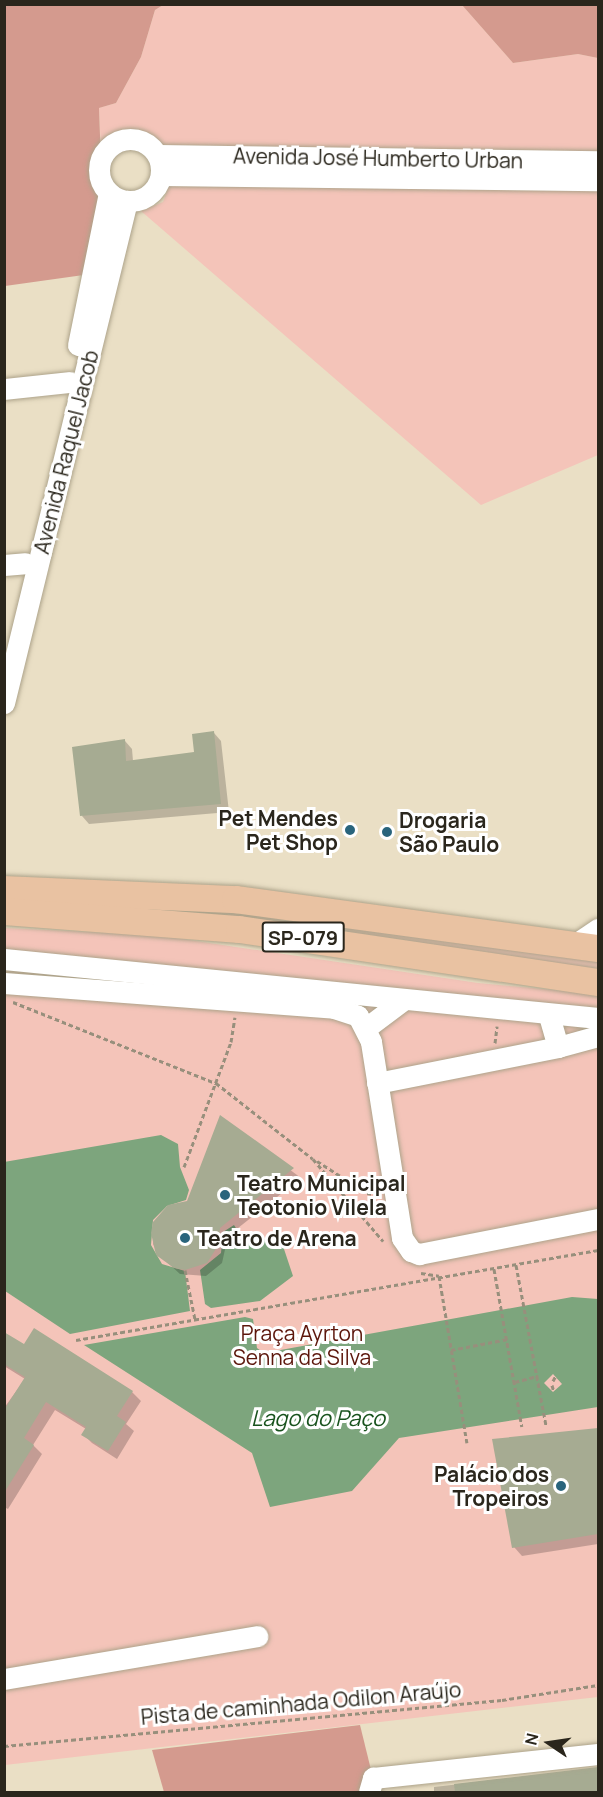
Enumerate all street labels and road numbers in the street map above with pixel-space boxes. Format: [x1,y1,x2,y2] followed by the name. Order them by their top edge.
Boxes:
[233,143,523,173] street label: Avenida José Humberto Urban
[28,347,104,557] street label: Avenida Raquel Jacob
[261,920,345,954] road number: SP-079
[140,1676,462,1730] street label: Pista de caminhada Odilon Araújo

